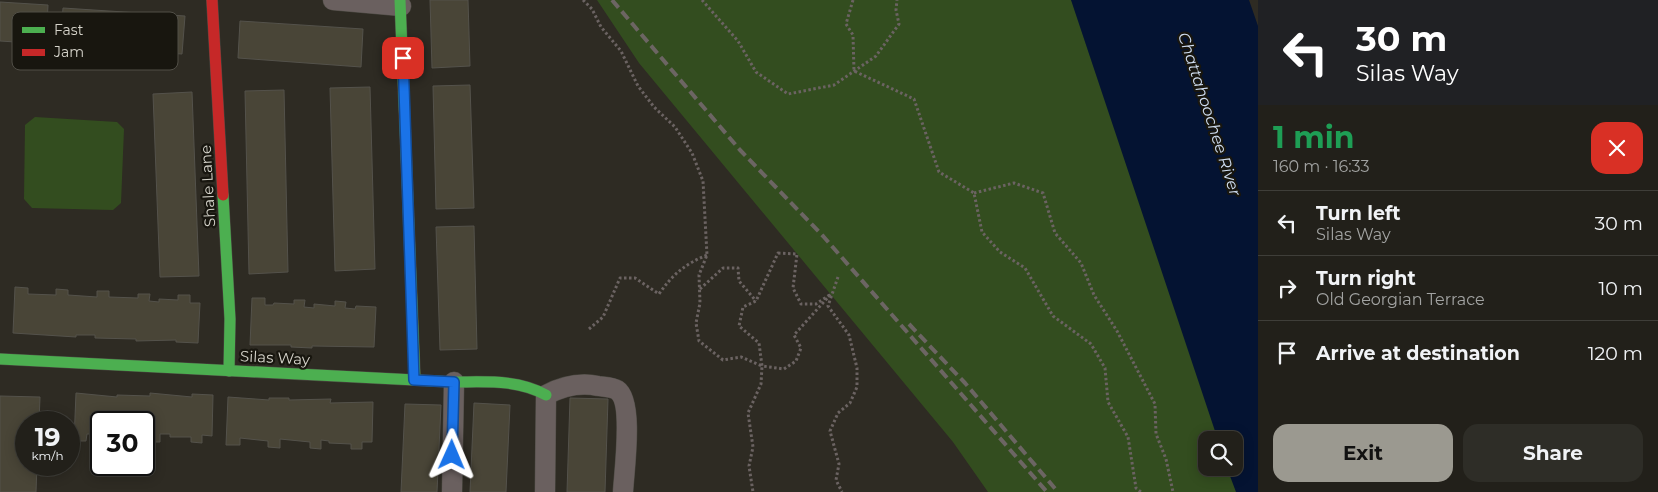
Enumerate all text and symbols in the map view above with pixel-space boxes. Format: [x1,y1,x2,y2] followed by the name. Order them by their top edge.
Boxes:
[12,12,178,70] legend
[1356,17,1447,60] text: 30 m
[1273,20,1338,85] icon: left
[54,21,84,39] text: Fast
[1174,30,1245,199] water label: Chattahoochee River
[382,37,424,79] pin
[53,43,84,61] text: Jam
[389,44,417,72] icon: arrive
[1356,60,1459,87] text: Silas Way
[1273,119,1354,156] text: 1 min
[1591,122,1643,174] button: close
[196,145,219,228] street label: Shale Lane
[1273,157,1370,176] text: 160 m · 16:33
[1316,202,1401,225] text: Turn left
[1273,209,1301,237] icon: left
[1595,212,1643,235] text: 30 m
[1316,225,1391,244] text: Silas Way
[1316,267,1416,290] text: Turn right
[1273,274,1301,302] icon: right
[1598,277,1643,300] text: 10 m
[1316,290,1485,309] text: Old Georgian Terrace
[1273,339,1301,367] icon: arrive
[1316,342,1520,365] text: Arrive at destination
[1588,342,1643,365] text: 120 m
[240,346,311,369] street label: Silas Way
[90,411,155,476] speed limit sign: 30
[35,422,60,452] text: 19
[1273,424,1453,482] button: Exit
[1463,424,1643,482] button: Share
[425,428,477,480] position arrow
[1198,431,1243,476] map controls
[1198,431,1243,476] button: search
[31,448,64,463] text: km/h

